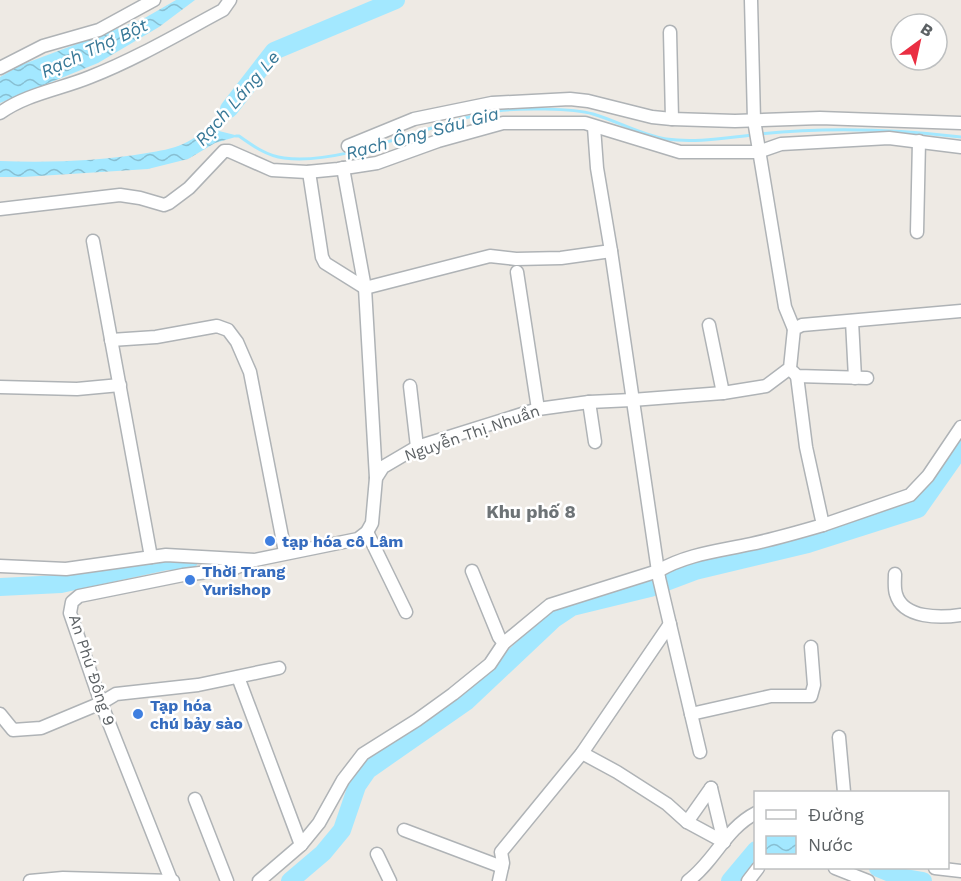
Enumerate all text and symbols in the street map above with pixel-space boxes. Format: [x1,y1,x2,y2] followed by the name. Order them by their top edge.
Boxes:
[889,12,949,72] north arrow
[37,14,151,82] water label: Rạch Thợ Bột
[917,19,937,41] text: B
[190,46,284,150] water label: Rạch Láng Le
[343,102,501,164] water label: Rạch Ông Sáu Gia
[402,401,542,465] street label: Nguyễn Thị Nhuần
[486,501,576,522] district label: Khu phố 8
[282,532,403,551] place label: tạp hóa cô Lâm
[263,534,277,548] marker: tạp hóa cô Lâm
[202,562,285,599] place label: Thời Trang Yurishop
[183,573,197,587] marker: Thời Trang Yurishop
[65,612,119,728] street label: An Phú Đông 9
[150,696,243,733] place label: Tạp hóa chú bảy sào
[131,707,145,721] marker: Tạp hóa chú bảy sào
[754,791,949,869] legend
[808,804,864,825] text: Đường
[808,834,853,855] text: Nước

